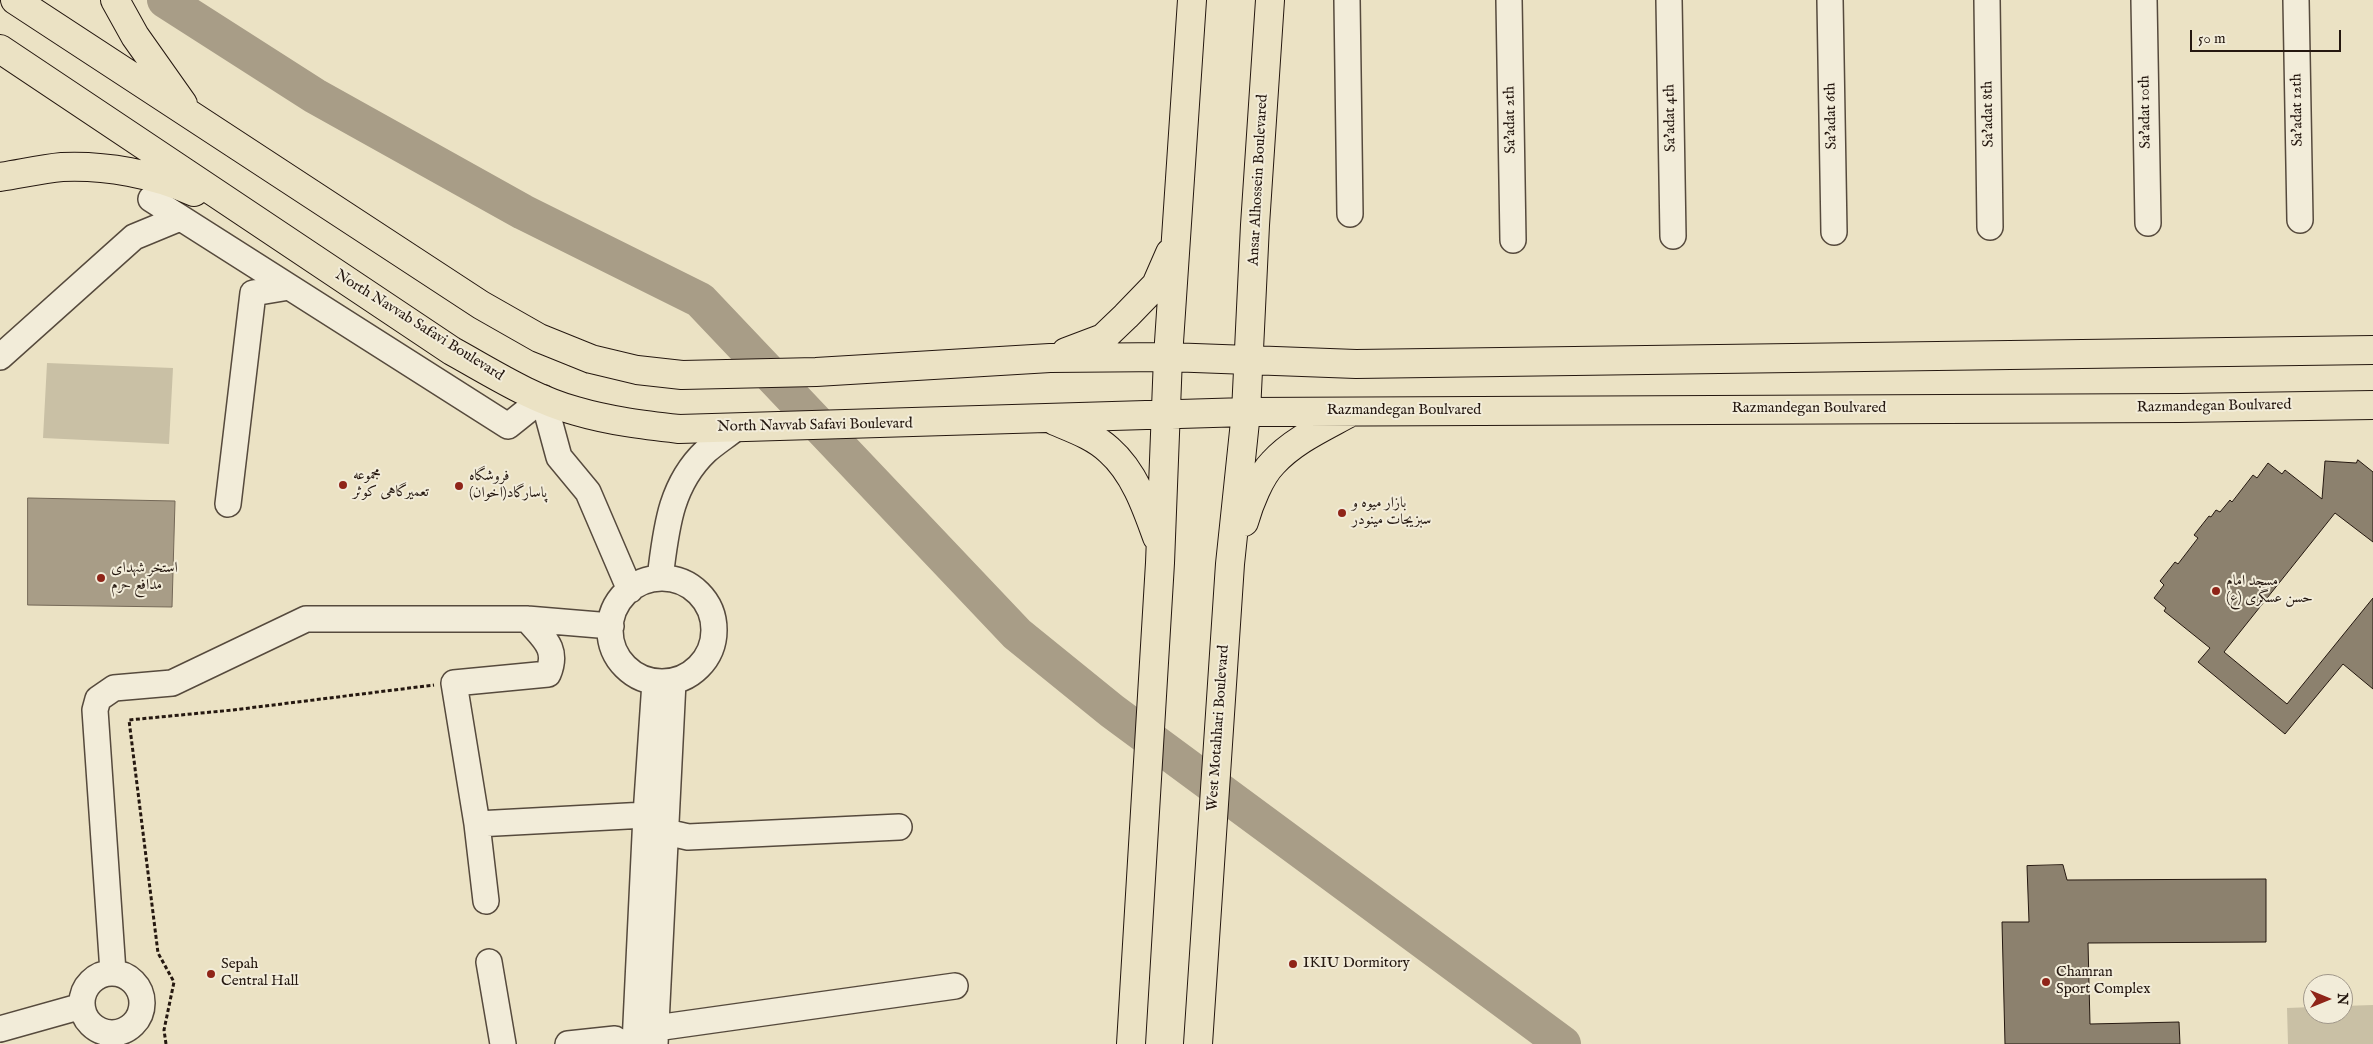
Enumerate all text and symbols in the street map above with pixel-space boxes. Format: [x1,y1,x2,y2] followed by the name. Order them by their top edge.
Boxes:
[2193,20,2344,52] scale bar
[2198,29,2226,48] text: 50 m
[2288,73,2308,147] street label: Sa'adat 12th
[2136,75,2156,149] street label: Sa'adat 10th
[1979,81,1999,147] street label: Sa'adat 8th
[1822,82,1842,150] street label: Sa'adat 6th
[1661,84,1681,152] street label: Sa'adat 4th
[1501,86,1521,154] street label: Sa'adat 2th
[1246,94,1272,266] street label: Ansar Alhossein Boulevared
[331,267,507,385] street label: North Navvab Safavi Boulevard
[2136,397,2292,417] street label: Razmandegan Boulvared
[1732,400,1886,418] street label: Razmandegan Boulvared
[1327,402,1481,420] street label: Razmandegan Boulvared
[717,415,913,437] street label: North Navvab Safavi Boulevard
[353,467,429,502] place label: مجموعه تعمیرگاهی کوثر
[469,468,547,503] place label: فروشگاه پاسارگاد(اخوان)
[337,479,349,491] marker: مجموعه تعمیرگاهی کوثر
[453,480,465,492] marker: فروشگاه پاسارگاد(اخوان)
[1352,495,1431,530] place label: بازار میوه و سبزیجات مینودر
[1336,507,1348,519] marker: بازار میوه و سبزیجات مینودر
[111,560,178,595] place label: استخر شهدای مدافع حرم
[95,572,107,584] marker: استخر شهدای مدافع حرم
[2226,573,2313,608] place label: مسجد امام حسن عسگری (ع)
[2210,585,2222,597] marker: مسجد امام حسن عسگری (ع)
[1204,644,1234,812] street label: West Motahhari Boulevard
[1303,955,1410,973] place label: IKIU Dormitory
[221,956,299,991] place label: Sepah Central Hall
[1287,958,1299,970] marker: IKIU Dormitory
[2056,964,2150,999] place label: Chamran Sport Complex
[205,968,217,980] marker: Sepah Central Hall
[2303,974,2353,1024] north arrow
[2040,976,2052,988] marker: Chamran Sport Complex
[2333,993,2351,1005] text: N

